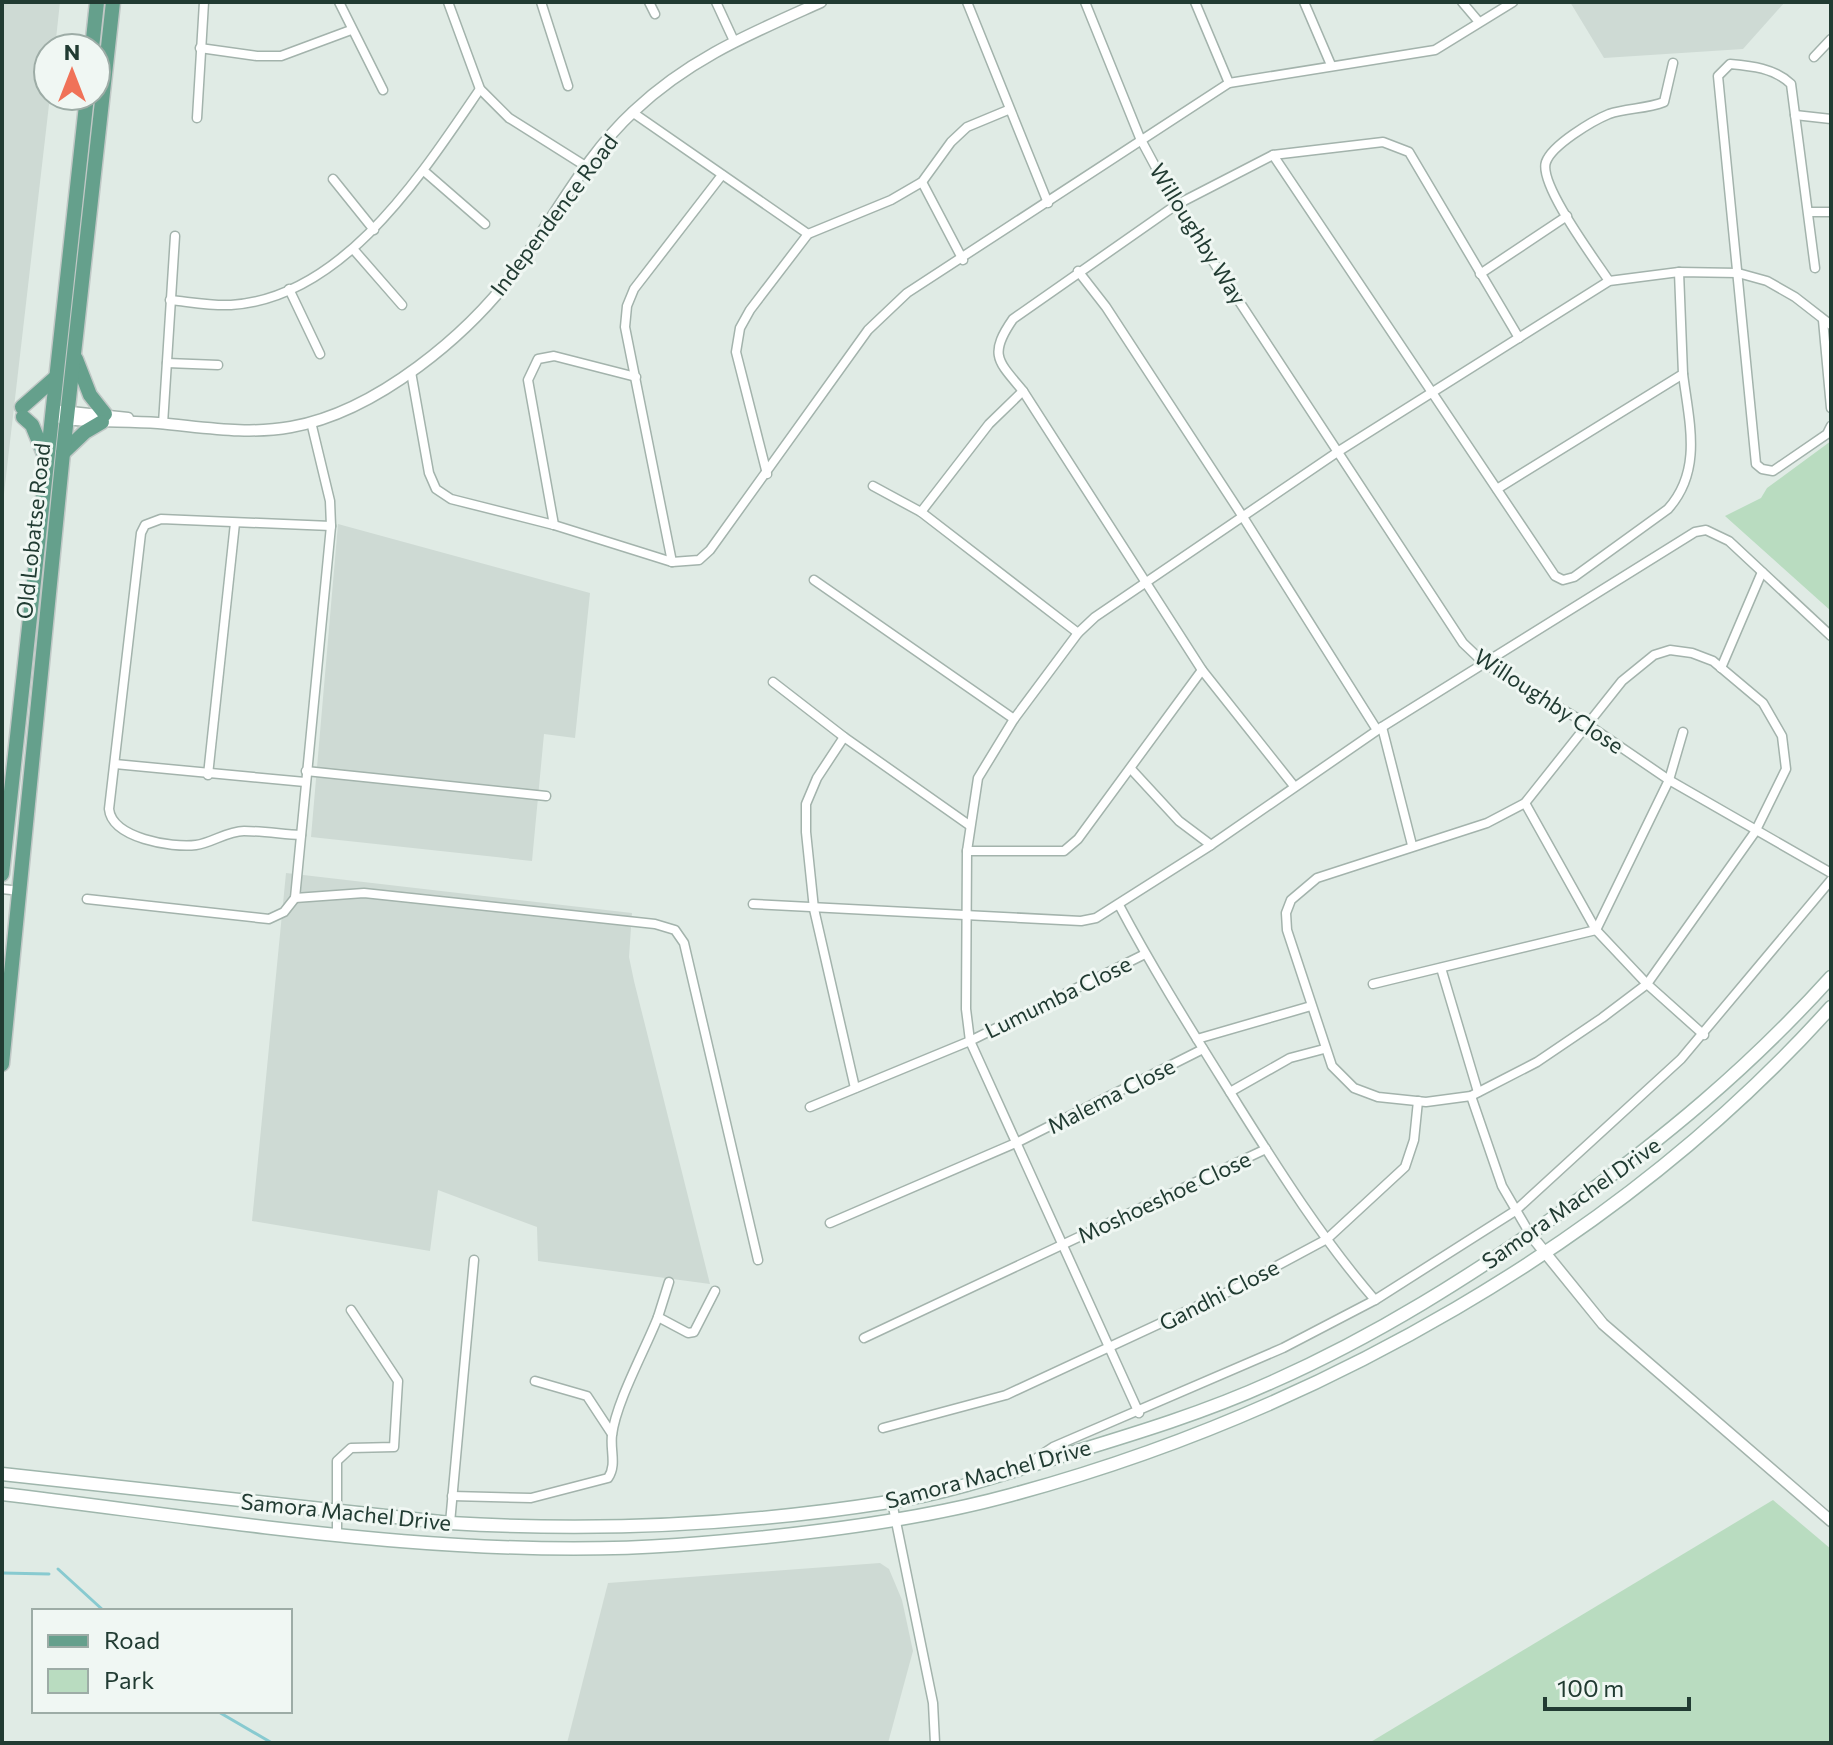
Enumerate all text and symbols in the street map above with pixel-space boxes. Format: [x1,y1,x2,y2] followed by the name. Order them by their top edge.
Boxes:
[32,32,112,112] north arrow
[64,38,80,65] text: N
[484,129,623,301] street label: Independence Road
[1144,158,1253,309] street label: Willoughby Way
[10,442,55,620] street label: Old Lobatse Road
[1469,642,1629,759] street label: Willoughby Close
[980,949,1135,1044] street label: Lumumba Close
[1042,1052,1179,1139] street label: Malema Close
[1476,1131,1665,1274] street label: Samora Machel Drive
[1073,1145,1255,1249] street label: Moshoeshoe Close
[1154,1253,1283,1336] street label: Gandhi Close
[882,1433,1093,1514] street label: Samora Machel Drive
[240,1487,453,1536] street label: Samora Machel Drive
[32,1609,292,1713] legend
[104,1625,160,1654] text: Road
[1545,1661,1689,1711] scale bar
[104,1665,154,1694] text: Park
[1557,1673,1624,1702] text: 100 m

